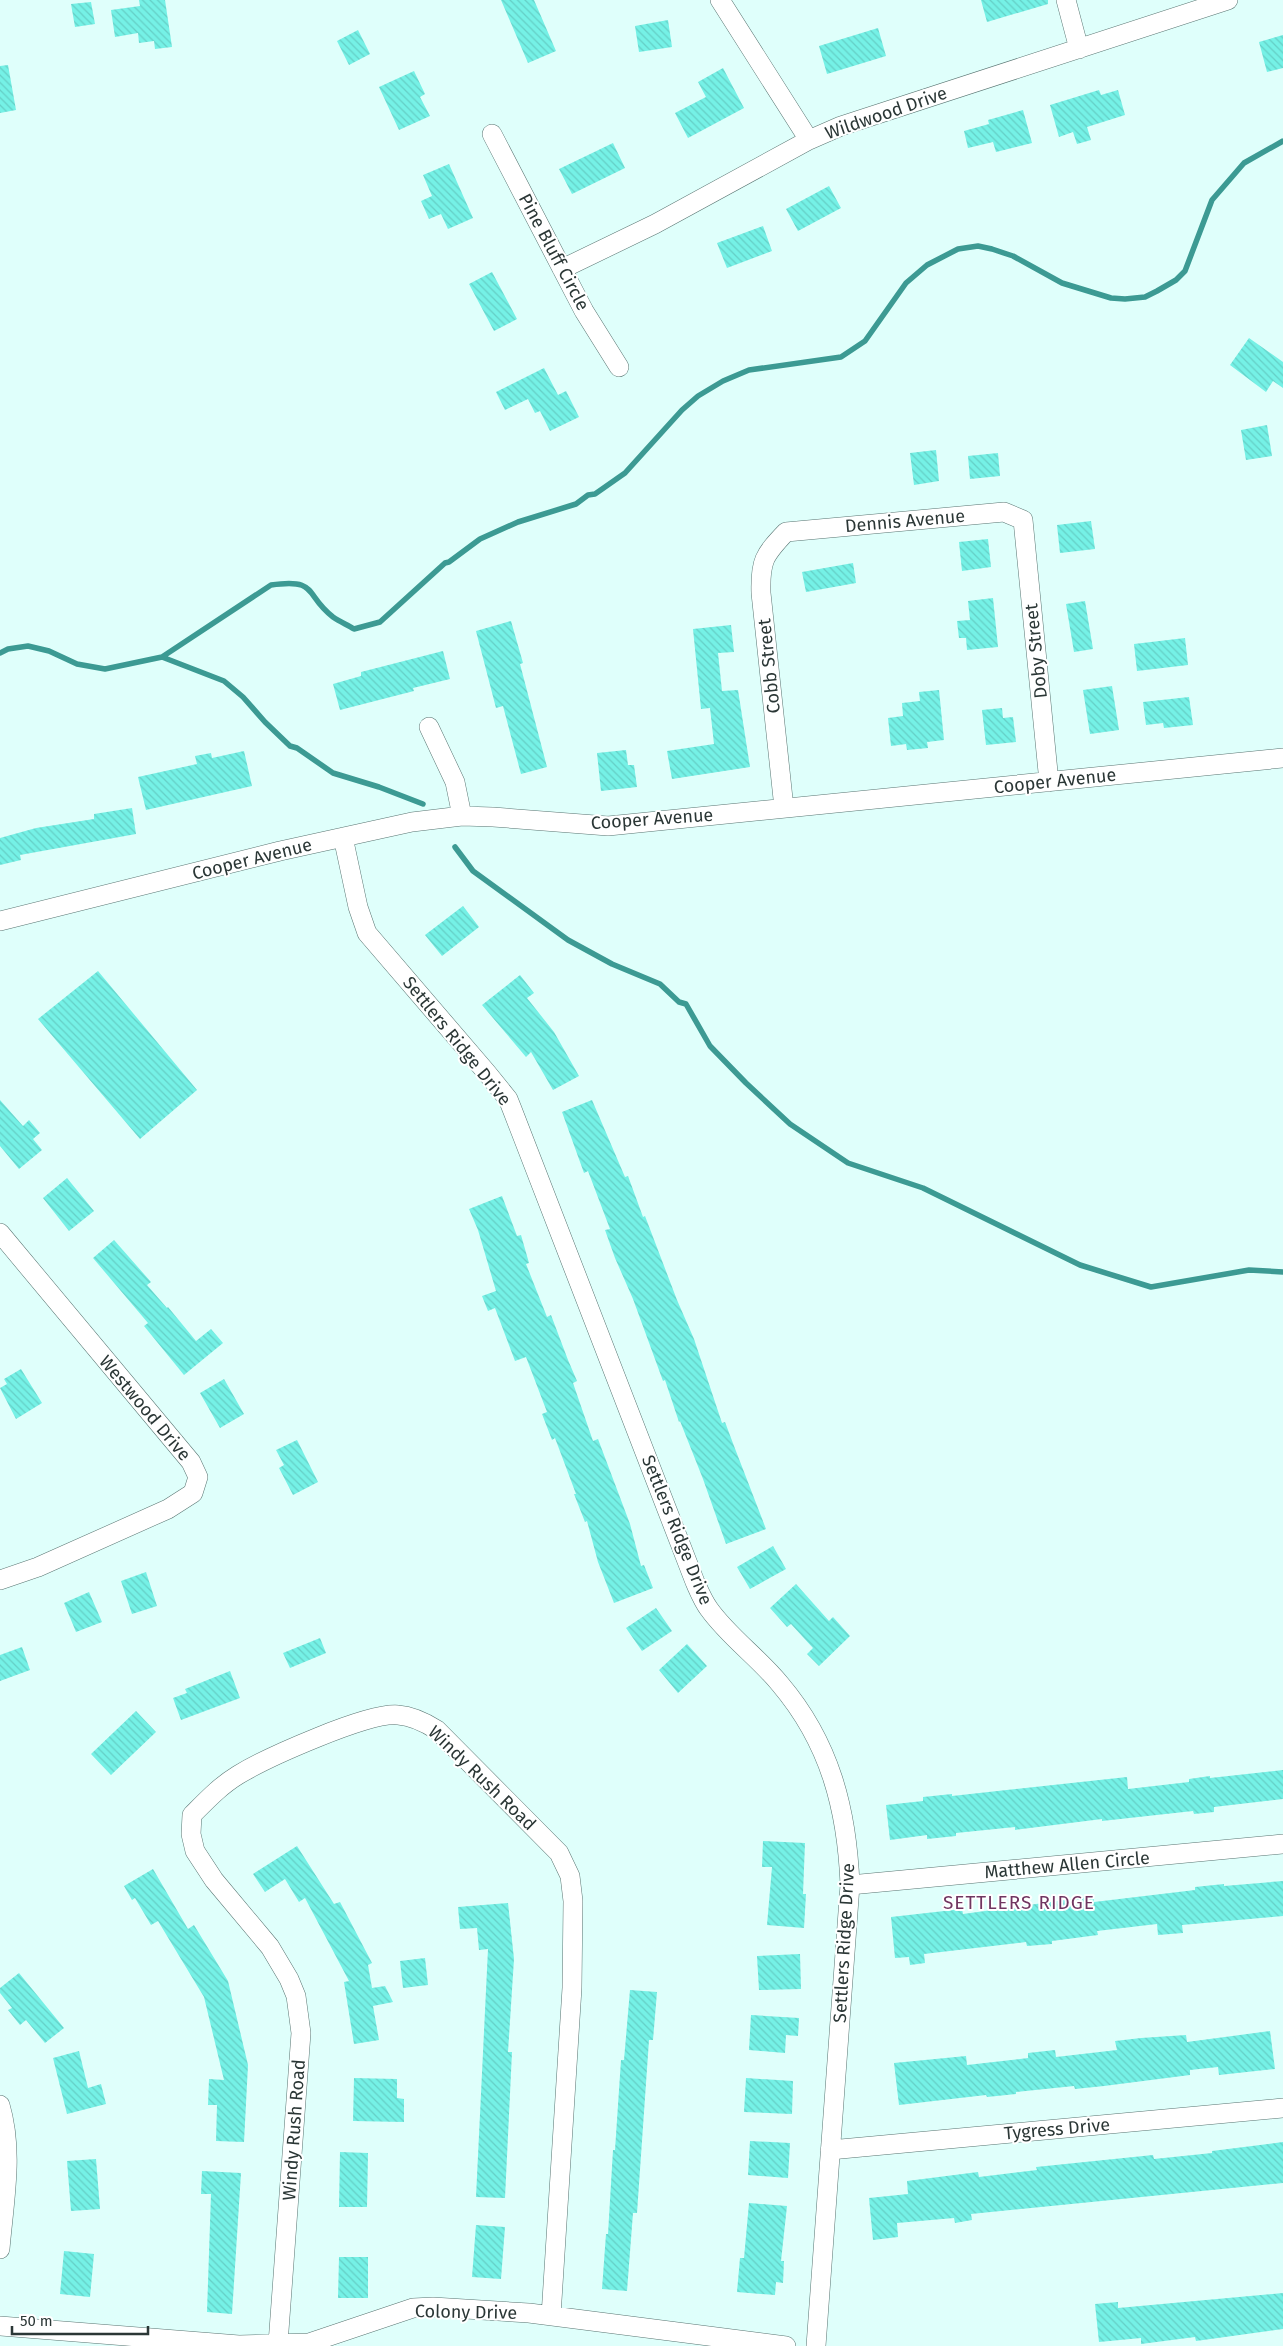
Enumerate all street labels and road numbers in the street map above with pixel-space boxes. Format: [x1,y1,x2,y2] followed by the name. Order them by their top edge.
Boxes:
[822,82,950,144] street label: Wildwood Drive
[514,190,594,314] street label: Pine Bluff Circle
[844,505,966,537] street label: Dennis Avenue
[1020,602,1052,699] street label: Doby Street
[753,617,785,715] street label: Cobb Street
[993,764,1117,798] street label: Cooper Avenue
[590,804,714,834] street label: Cooper Avenue
[190,833,314,885] street label: Cooper Avenue
[398,972,516,1110] street label: Settlers Ridge Drive
[94,1351,196,1465] street label: Westwood Drive
[637,1452,717,1608] street label: Settlers Ridge Drive
[423,1721,541,1835] street label: Windy Rush Road
[983,1847,1151,1883] street label: Matthew Allen Circle
[829,1863,859,2023] street label: Settlers Ridge Drive
[278,2059,310,2201] street label: Windy Rush Road
[1003,2113,1111,2145] street label: Tygress Drive
[415,2300,517,2324] street label: Colony Drive

